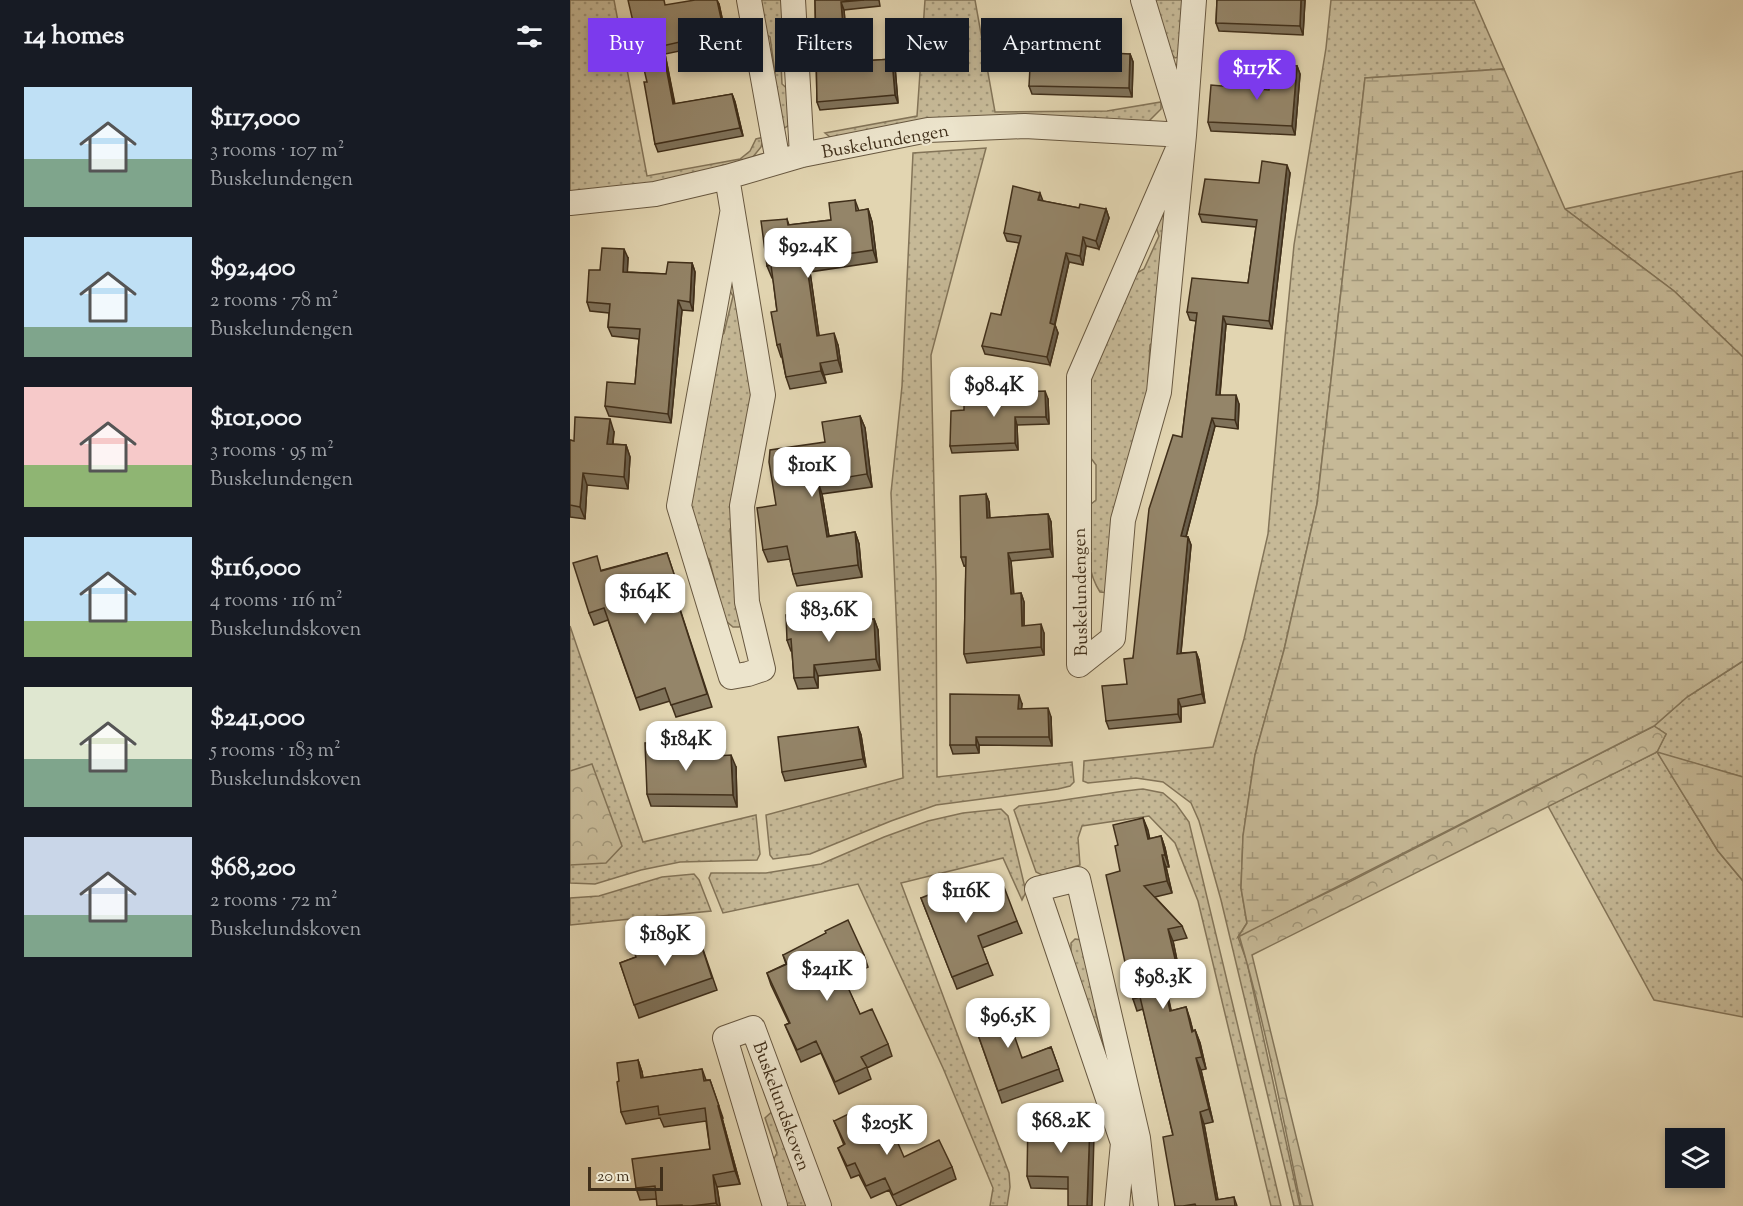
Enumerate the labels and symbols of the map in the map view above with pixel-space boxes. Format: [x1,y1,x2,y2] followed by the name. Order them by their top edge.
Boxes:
[1215,50,1299,101] pin: $117K
[820,119,951,167] street label: Buskelundengen
[759,228,857,279] pin: $92.4K
[945,367,1043,418] pin: $98.4K
[770,447,854,498] pin: $101K
[1068,527,1096,657] street label: Buskelundengen
[603,574,687,625] pin: $164K
[780,592,878,643] pin: $83.6K
[644,721,728,772] pin: $184K
[924,873,1008,924] pin: $116K
[623,916,707,967] pin: $189K
[785,951,869,1002] pin: $241K
[1114,959,1212,1010] pin: $98.3K
[959,998,1057,1049] pin: $96.5K
[745,1038,816,1175] street label: Buskelundskoven
[1012,1103,1110,1154] pin: $68.2K
[845,1105,929,1156] pin: $205K
[588,1164,663,1192] scale bar

